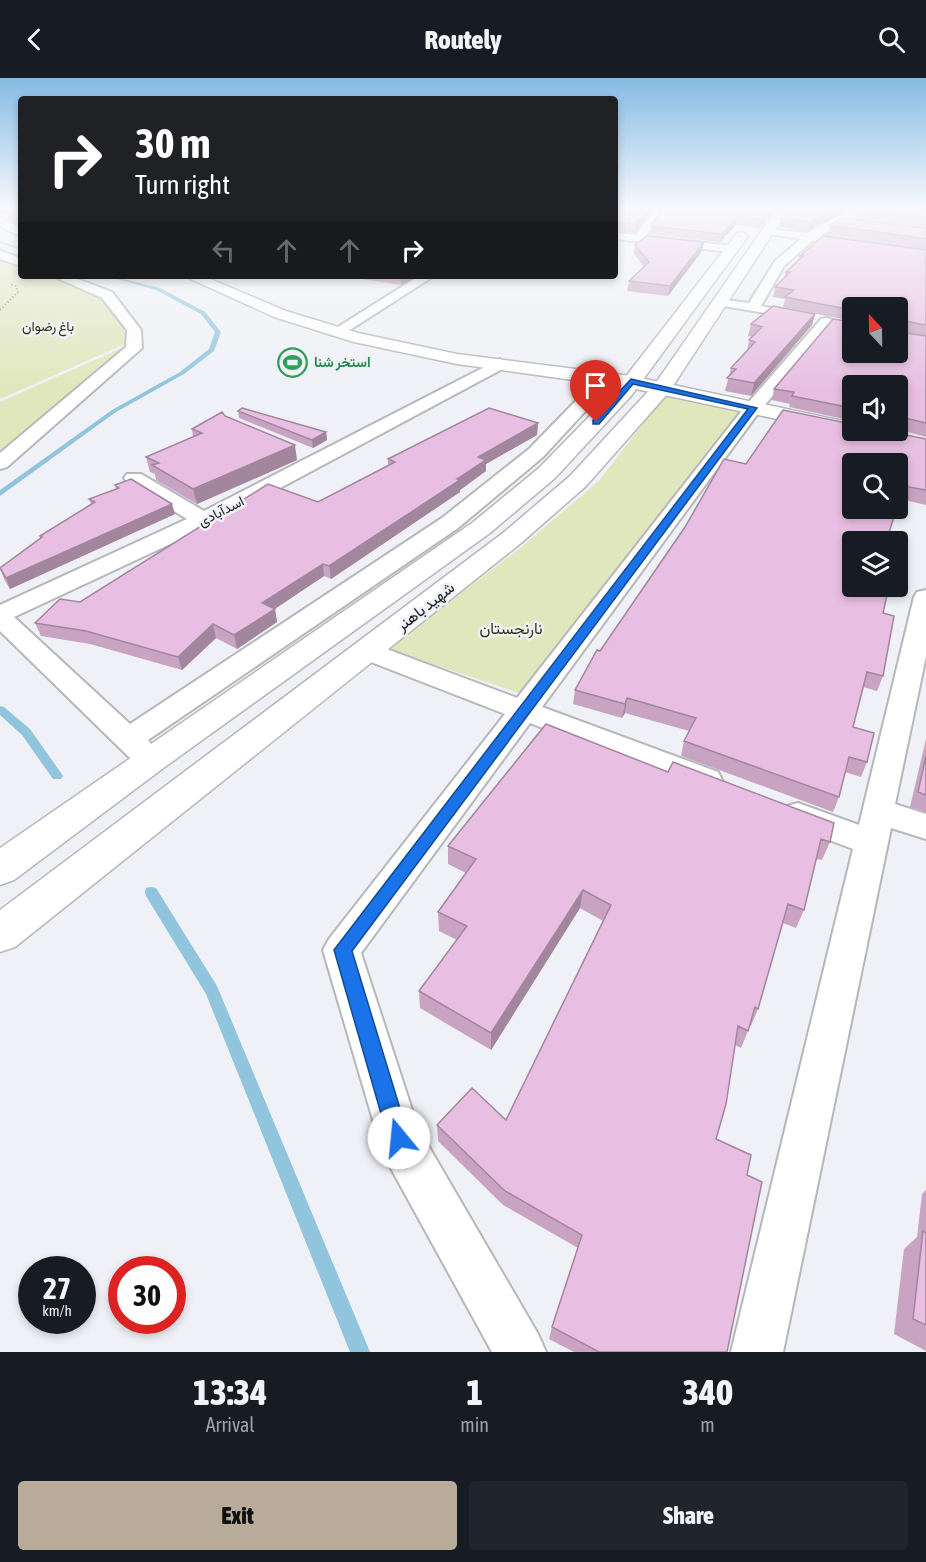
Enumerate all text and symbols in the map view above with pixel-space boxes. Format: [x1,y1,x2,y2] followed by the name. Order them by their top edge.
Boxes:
[18,23,51,56] icon: back
[875,23,908,56] icon: search
[424,24,502,55] text: Routely
[135,119,210,167] text: 30 m
[36,120,114,198] icon: right
[135,169,230,200] text: Turn right
[207,234,240,267] icon: left
[270,234,303,267] icon: ahead
[333,234,366,267] icon: ahead
[396,234,429,267] icon: right
[842,297,908,363] north arrow
[842,297,908,597] map controls
[22,318,74,337] park label: باغ رضوان
[277,346,309,378] sports icon: استخر شنا
[314,354,371,371] place label: استخر شنا
[570,360,621,422] pin
[579,369,612,402] icon: arrive
[842,375,908,441] button: sound
[842,453,908,519] button: search
[195,493,247,530] street label: اسدآبادی
[842,531,908,597] button: layers
[392,578,459,636] street label: شهید باهنر
[479,619,543,639] park label: نارنجستان
[367,1106,431,1170] position arrow
[108,1256,186,1334] speed limit sign: 30
[43,1271,71,1305] text: 27
[42,1302,72,1319] text: km/h
[193,1371,267,1413] text: 13:34
[466,1371,483,1413] text: 1
[682,1371,733,1413] text: 340
[206,1413,255,1436] text: Arrival
[460,1413,489,1436] text: min
[700,1413,715,1436] text: m
[18,1481,457,1550] button: Exit
[469,1481,908,1550] button: Share

